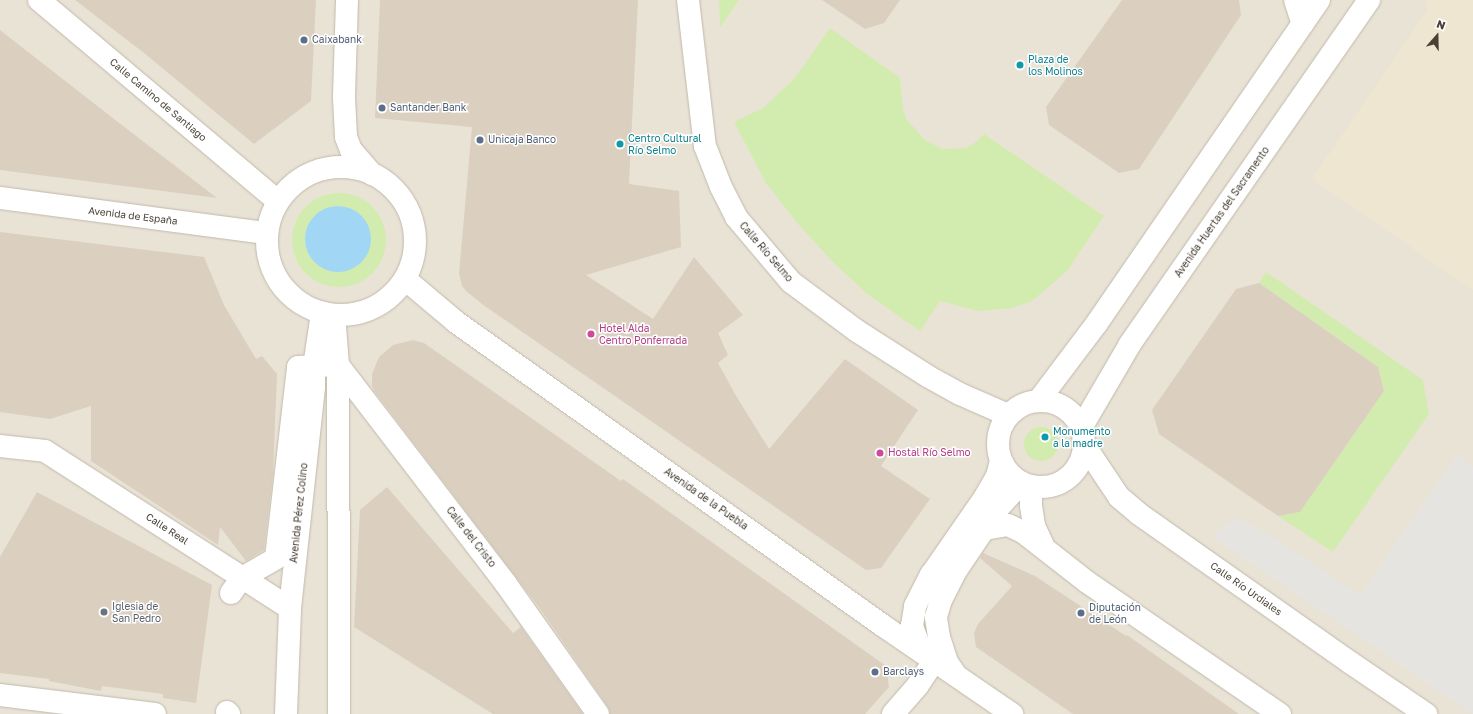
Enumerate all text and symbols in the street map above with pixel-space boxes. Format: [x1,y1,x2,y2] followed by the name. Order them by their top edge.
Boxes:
[1417,16,1457,56] north arrow
[1435,17,1447,32] text: N
[312,34,362,46] place label: Caixabank
[299,35,309,45] marker: Caixabank
[1028,53,1083,76] place label: Plaza de los Molinos
[107,56,209,144] street label: Calle Camino de Santiago
[1015,60,1025,70] marker: Plaza de los Molinos
[390,102,466,114] place label: Santander Bank
[377,103,387,113] marker: Santander Bank
[628,132,701,156] place label: Centro Cultural Río Selmo
[488,134,556,146] place label: Unicaja Banco
[475,135,485,145] marker: Unicaja Banco
[615,139,625,149] marker: Centro Cultural Río Selmo
[1172,144,1272,280] street label: Avenida Huertas del Sacramento
[88,205,178,227] street label: Avenida de España
[737,220,795,284] street label: Calle Río Selmo
[599,322,687,346] place label: Hotel Alda Centro Ponferrada
[586,329,596,339] marker: Hotel Alda Centro Ponferrada
[1053,425,1110,448] place label: Monumento a la madre
[1040,432,1050,442] marker: Monumento a la madre
[888,447,970,459] place label: Hostal Río Selmo
[875,448,885,458] marker: Hostal Río Selmo
[288,462,310,564] street label: Avenida Pérez Colino
[662,466,750,532] street label: Avenida de la Puebla
[444,504,498,570] street label: Calle del Cristo
[143,511,191,547] street label: Calle Real
[1208,560,1284,618] street label: Calle Río Urdiales
[112,600,161,624] place label: Iglesia de San Pedro
[1089,601,1141,624] place label: Diputación de León
[99,607,109,617] marker: Iglesia de San Pedro
[1076,608,1086,618] marker: Diputación de León
[883,666,924,678] place label: Barclays
[870,667,880,677] marker: Barclays

